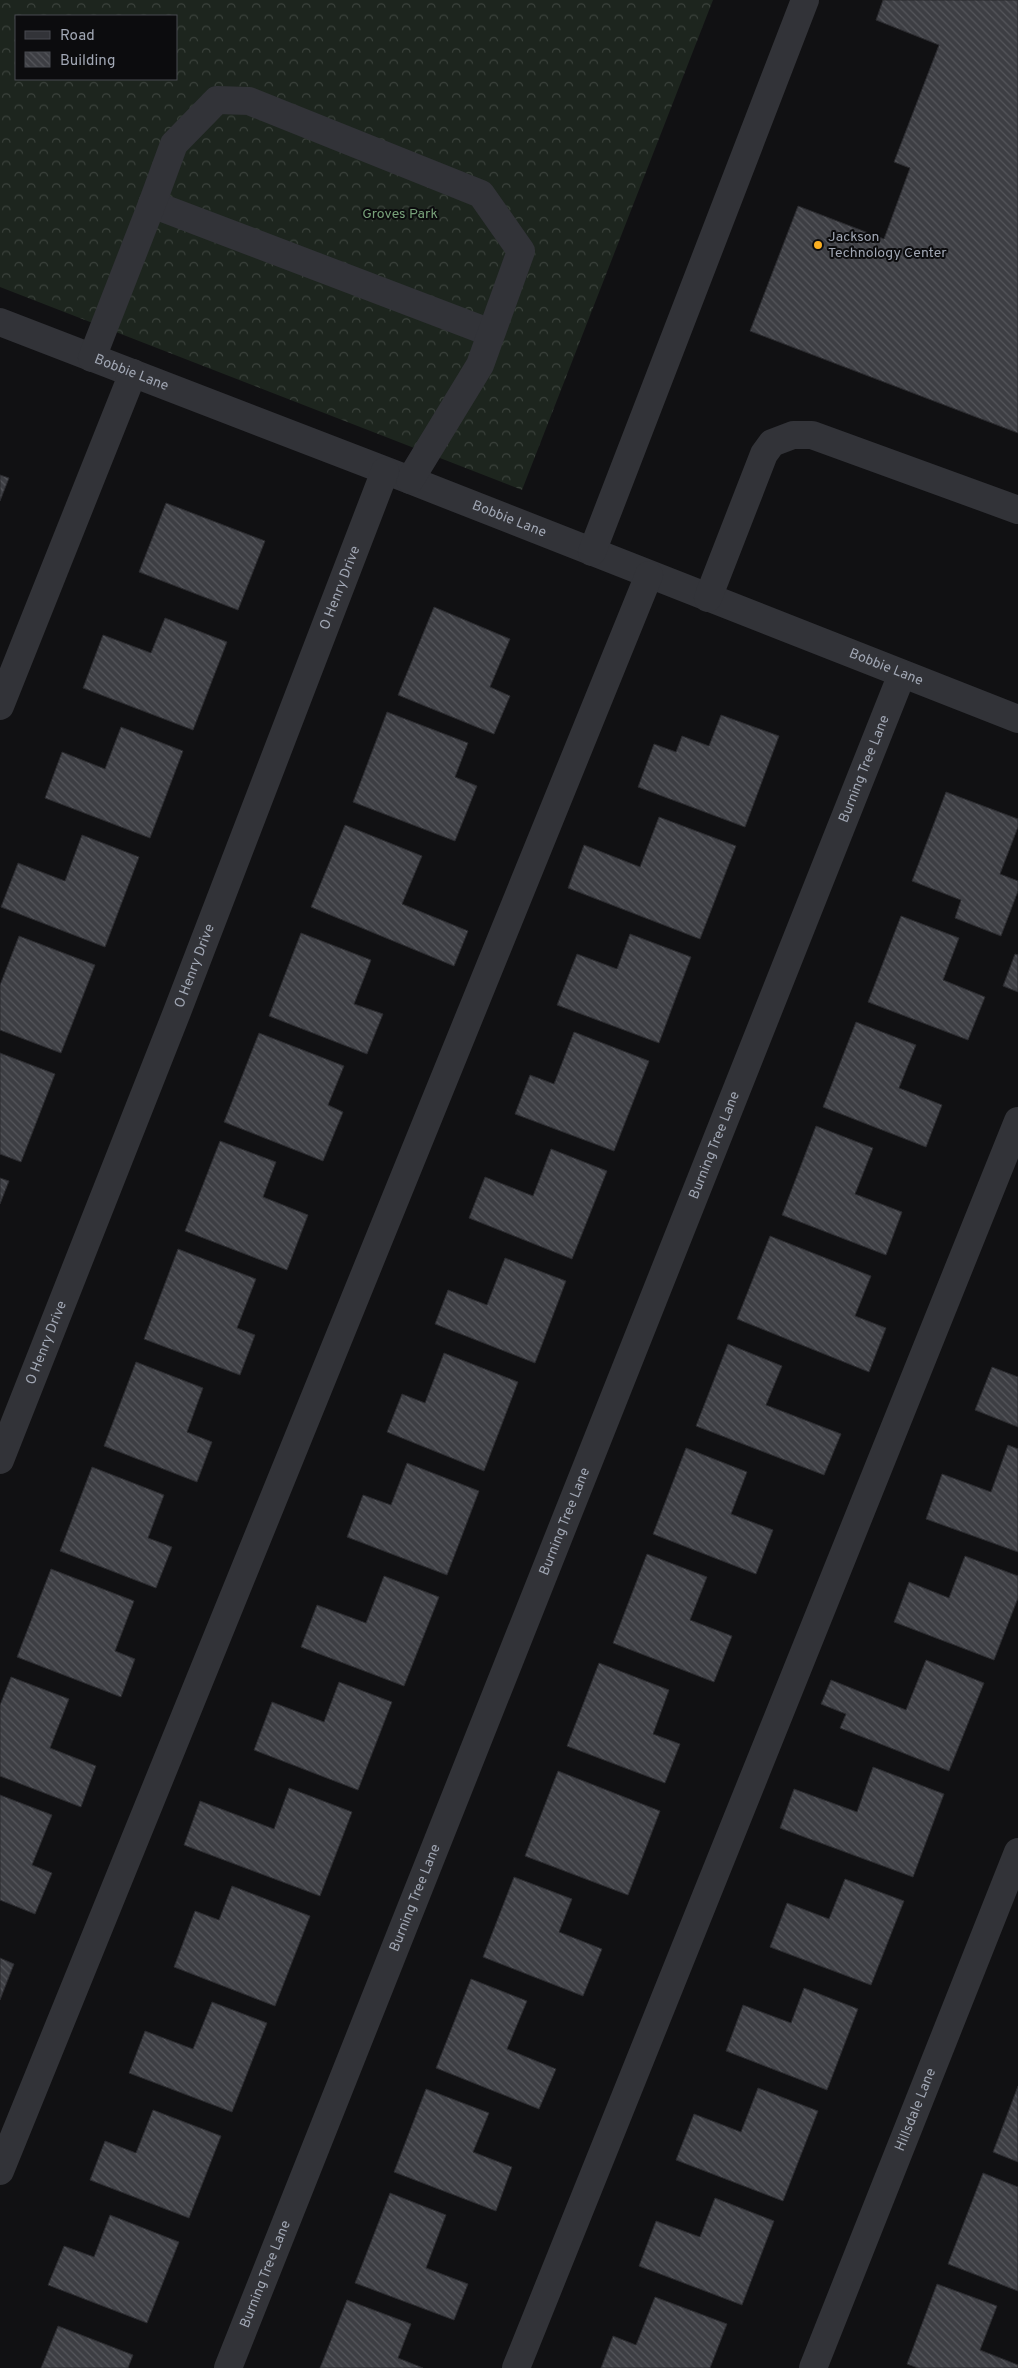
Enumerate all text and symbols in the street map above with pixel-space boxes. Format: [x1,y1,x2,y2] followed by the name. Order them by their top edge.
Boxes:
[15,15,178,80] legend
[60,27,95,46] text: Road
[60,52,115,71] text: Building
[362,206,438,223] park label: Groves Park
[828,229,947,262] place label: Jackson Technology Center
[812,239,824,251] marker: Jackson Technology Center
[92,351,171,395] street label: Bobbie Lane
[470,497,549,541] street label: Bobbie Lane
[316,544,364,632] street label: O Henry Drive
[847,645,926,689] street label: Bobbie Lane
[835,713,893,825] street label: Burning Tree Lane
[171,922,219,1010] street label: O Henry Drive
[685,1089,744,1202] street label: Burning Tree Lane
[22,1298,70,1387] street label: O Henry Drive
[536,1465,594,1578] street label: Burning Tree Lane
[386,1842,444,1954] street label: Burning Tree Lane
[892,2066,940,2154] street label: Hillsdale Lane
[236,2218,294,2330] street label: Burning Tree Lane

